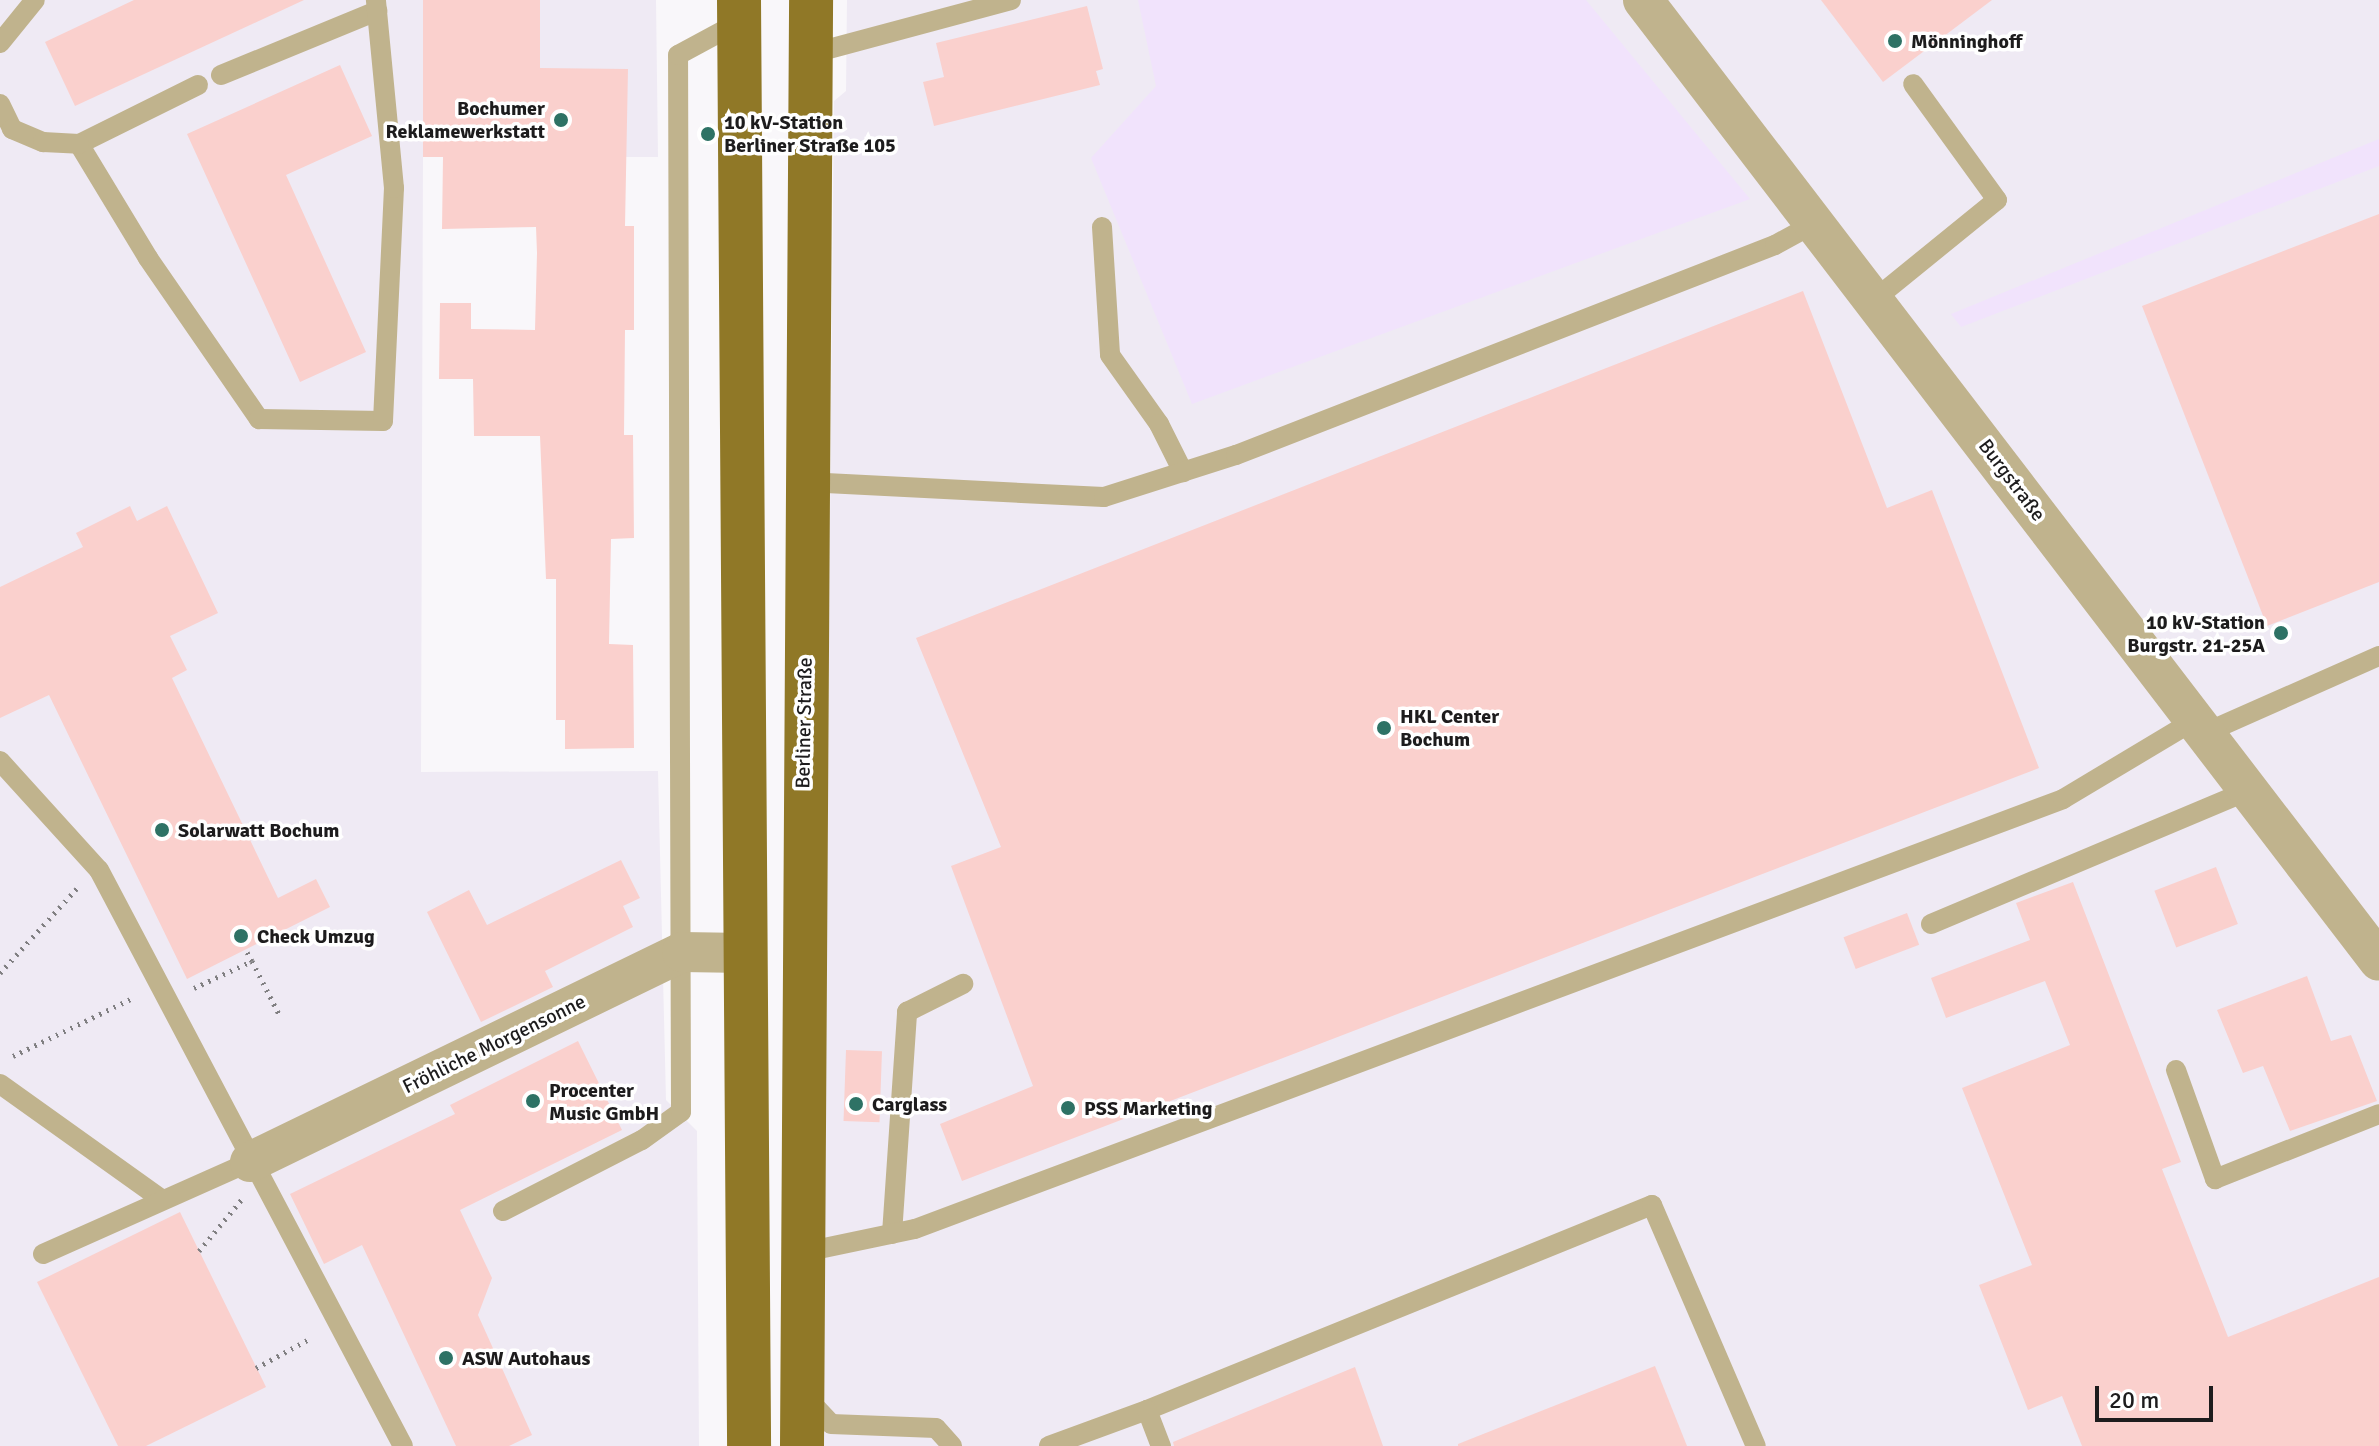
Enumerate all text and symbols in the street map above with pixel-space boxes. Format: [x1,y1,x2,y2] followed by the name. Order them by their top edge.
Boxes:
[1911,29,2022,53] place label: Mönninghoff
[1886,32,1904,50] marker: Mönninghoff
[386,96,545,143] place label: Bochumer Reklamewerkstatt
[724,110,896,157] place label: 10 kV-Station Berliner Straße 105
[552,111,570,129] marker: Bochumer Reklamewerkstatt
[699,125,717,143] marker: 10 kV-Station Berliner Straße 105
[1973,434,2051,526] street label: Burgstraße
[2127,610,2265,657] place label: 10 kV-Station Burgstr. 21-25A
[2272,624,2290,642] marker: 10 kV-Station Burgstr. 21-25A
[791,657,817,789] street label: Berliner Straße
[1400,704,1499,751] place label: HKL Center Bochum
[1375,719,1393,737] marker: HKL Center Bochum
[178,818,339,842] place label: Solarwatt Bochum
[153,821,171,839] marker: Solarwatt Bochum
[257,924,375,948] place label: Check Umzug
[232,927,250,945] marker: Check Umzug
[399,989,589,1099] street label: Fröhliche Morgensonne
[549,1078,659,1125] place label: Procenter Music GmbH
[524,1092,542,1110] marker: Procenter Music GmbH
[872,1092,947,1116] place label: Carglass
[847,1095,865,1113] marker: Carglass
[1084,1096,1213,1120] place label: PSS Marketing
[1059,1099,1077,1117] marker: PSS Marketing
[462,1346,590,1370] place label: ASW Autohaus
[437,1349,455,1367] marker: ASW Autohaus
[2099,1370,2217,1420] scale bar
[2109,1385,2159,1415] text: 20 m

